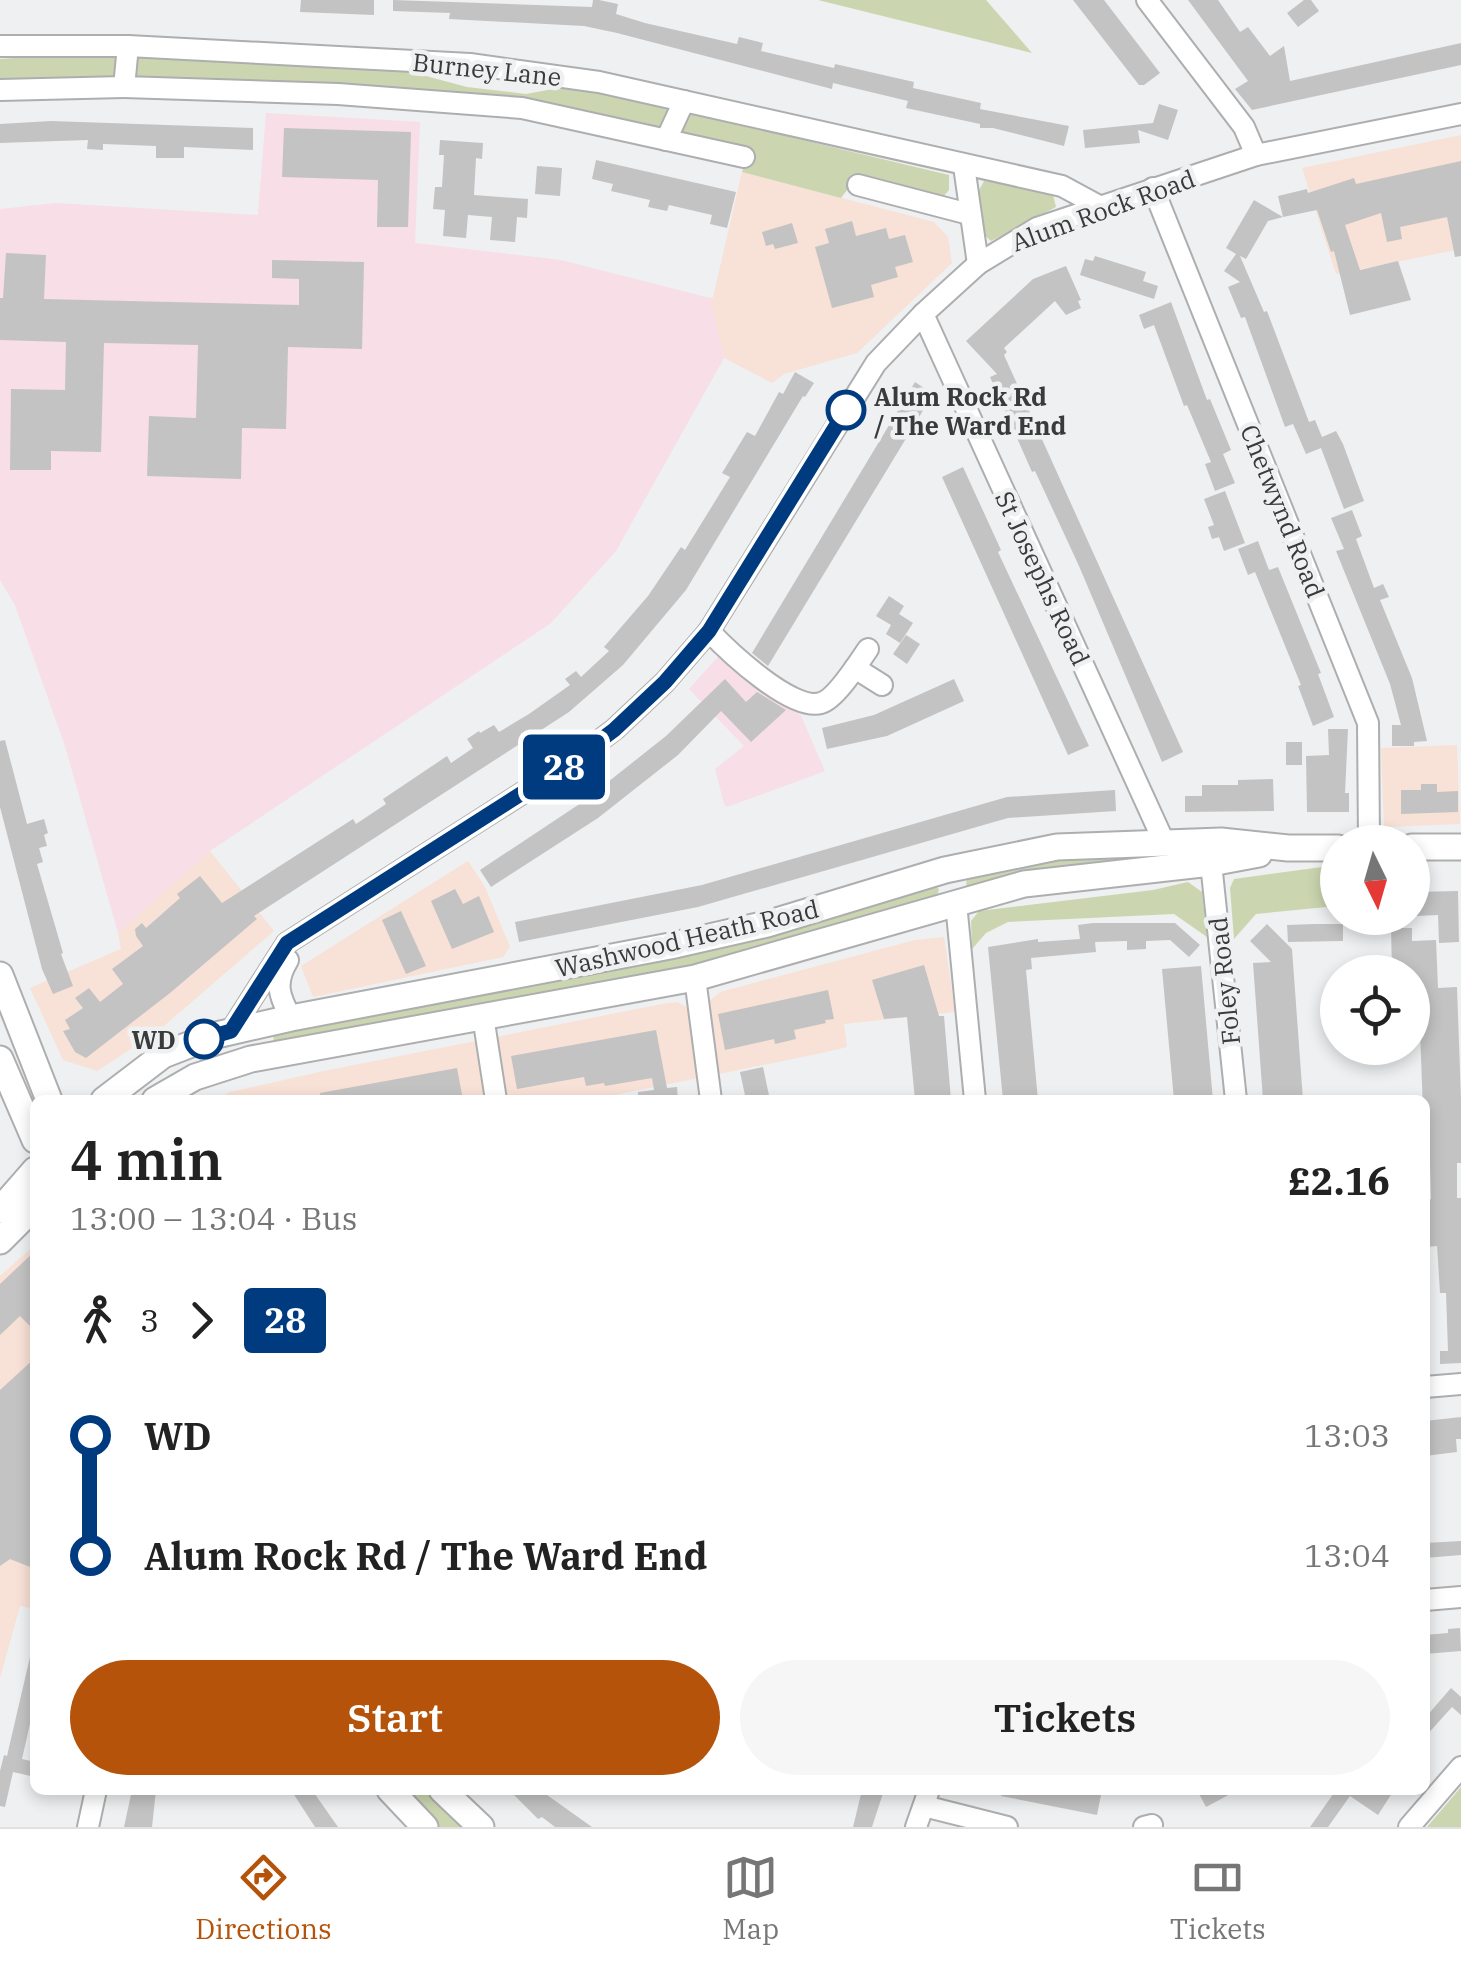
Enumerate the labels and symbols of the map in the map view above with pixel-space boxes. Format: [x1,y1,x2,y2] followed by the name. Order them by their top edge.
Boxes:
[411,45,563,93] street label: Burney Lane
[1007,161,1199,259] street label: Alum Rock Road
[874,380,1066,442] place label: Alum Rock Rd / The Ward End
[827,391,865,429] marker: Alum Rock Rd / The Ward End
[1233,420,1333,602] street label: Chetwynd Road
[988,485,1098,671] street label: St Josephs Road
[519,734,609,800] line badge: 28
[1320,825,1430,935] north arrow
[552,892,822,984] street label: Washwood Heath Road
[1201,915,1247,1047] street label: Foley Road
[185,1020,223,1058] marker: WD
[131,1023,176,1056] place label: WD

